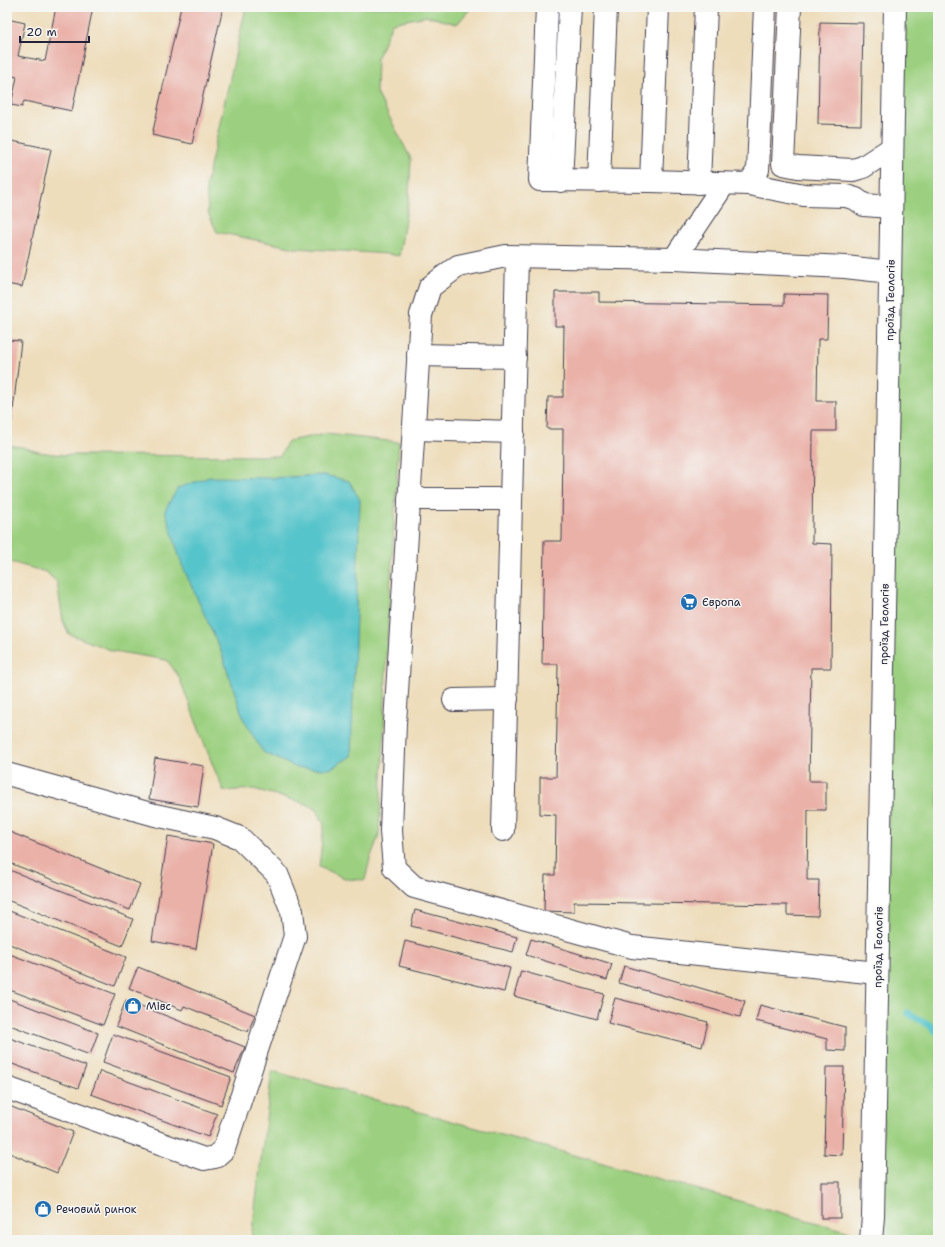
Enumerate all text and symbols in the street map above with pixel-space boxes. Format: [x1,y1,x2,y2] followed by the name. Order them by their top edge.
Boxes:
[20,18,89,44] scale bar
[26,24,57,40] text: 20 m
[882,259,899,341] street label: проїзд Геологів
[876,583,893,665] street label: проїзд Геологів
[679,592,699,612] supermarket icon: Європа
[702,595,741,610] place label: Європа
[870,906,887,988] street label: проїзд Геологів
[123,996,143,1016] shop icon: Мівс
[146,999,172,1014] place label: Мівс
[33,1199,53,1219] shop icon: Речовий ринок
[56,1202,137,1217] place label: Речовий ринок

